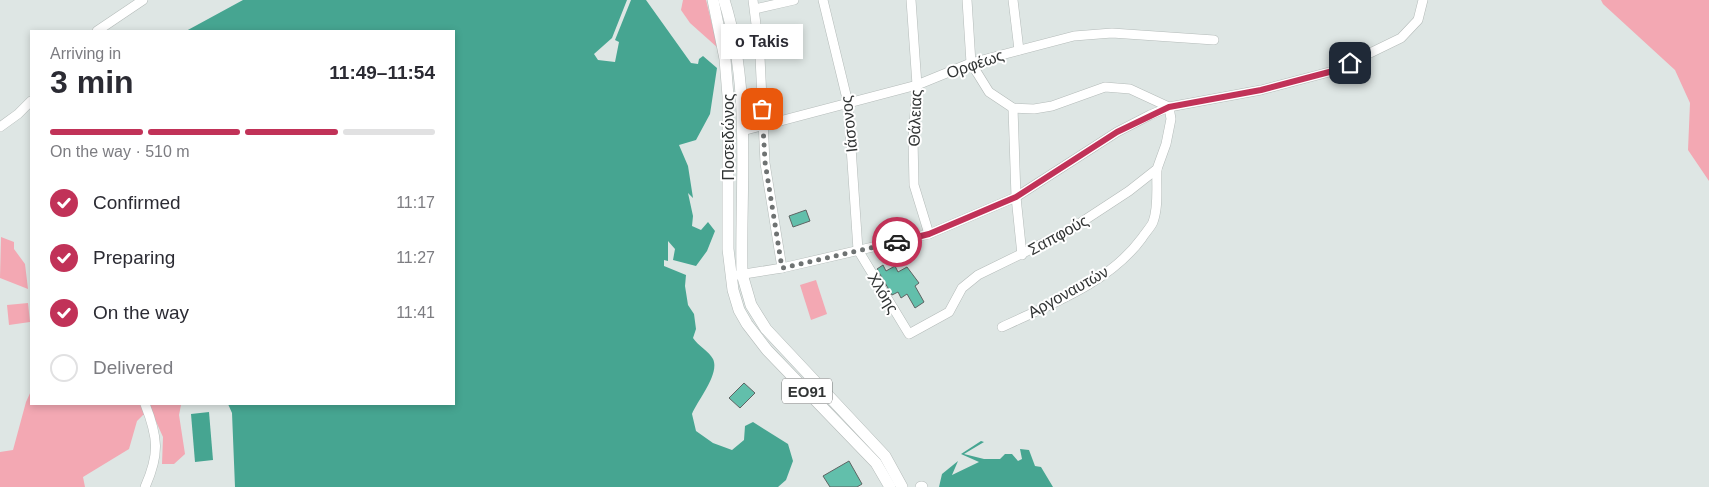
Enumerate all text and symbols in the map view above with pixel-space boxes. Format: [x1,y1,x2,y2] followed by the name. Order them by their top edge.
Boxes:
[721,24,803,59] callout: o Takis
[735,33,789,50] text: o Takis
[1329,42,1371,84] pin
[50,45,121,62] text: Arriving in
[944,46,1006,82] street label: Ορφέως
[1336,49,1364,77] icon: home
[329,62,435,83] text: 11:49–11:54
[50,64,134,100] text: 3 min
[741,88,783,130] pin
[906,89,925,147] street label: Θάλειας
[720,93,737,181] street label: Ποσειδώνος
[838,94,860,153] street label: Ιάσονος
[748,95,776,123] icon: bag
[50,143,190,160] text: On the way · 510 m
[50,189,78,217] icon: check
[93,192,181,213] text: Confirmed
[396,194,435,211] text: 11:17
[1025,212,1091,258] street label: Σαπφούς
[872,217,922,267] courier
[883,228,911,256] icon: car
[50,244,78,272] icon: check
[93,247,175,268] text: Preparing
[396,249,435,266] text: 11:27
[1025,263,1111,321] street label: Αργοναυτών
[864,270,902,316] street label: Χλόης
[50,299,78,327] icon: check
[93,302,189,323] text: On the way
[396,304,435,321] text: 11:41
[93,357,173,378] text: Delivered
[782,378,832,404] road number: ΕΟ91

